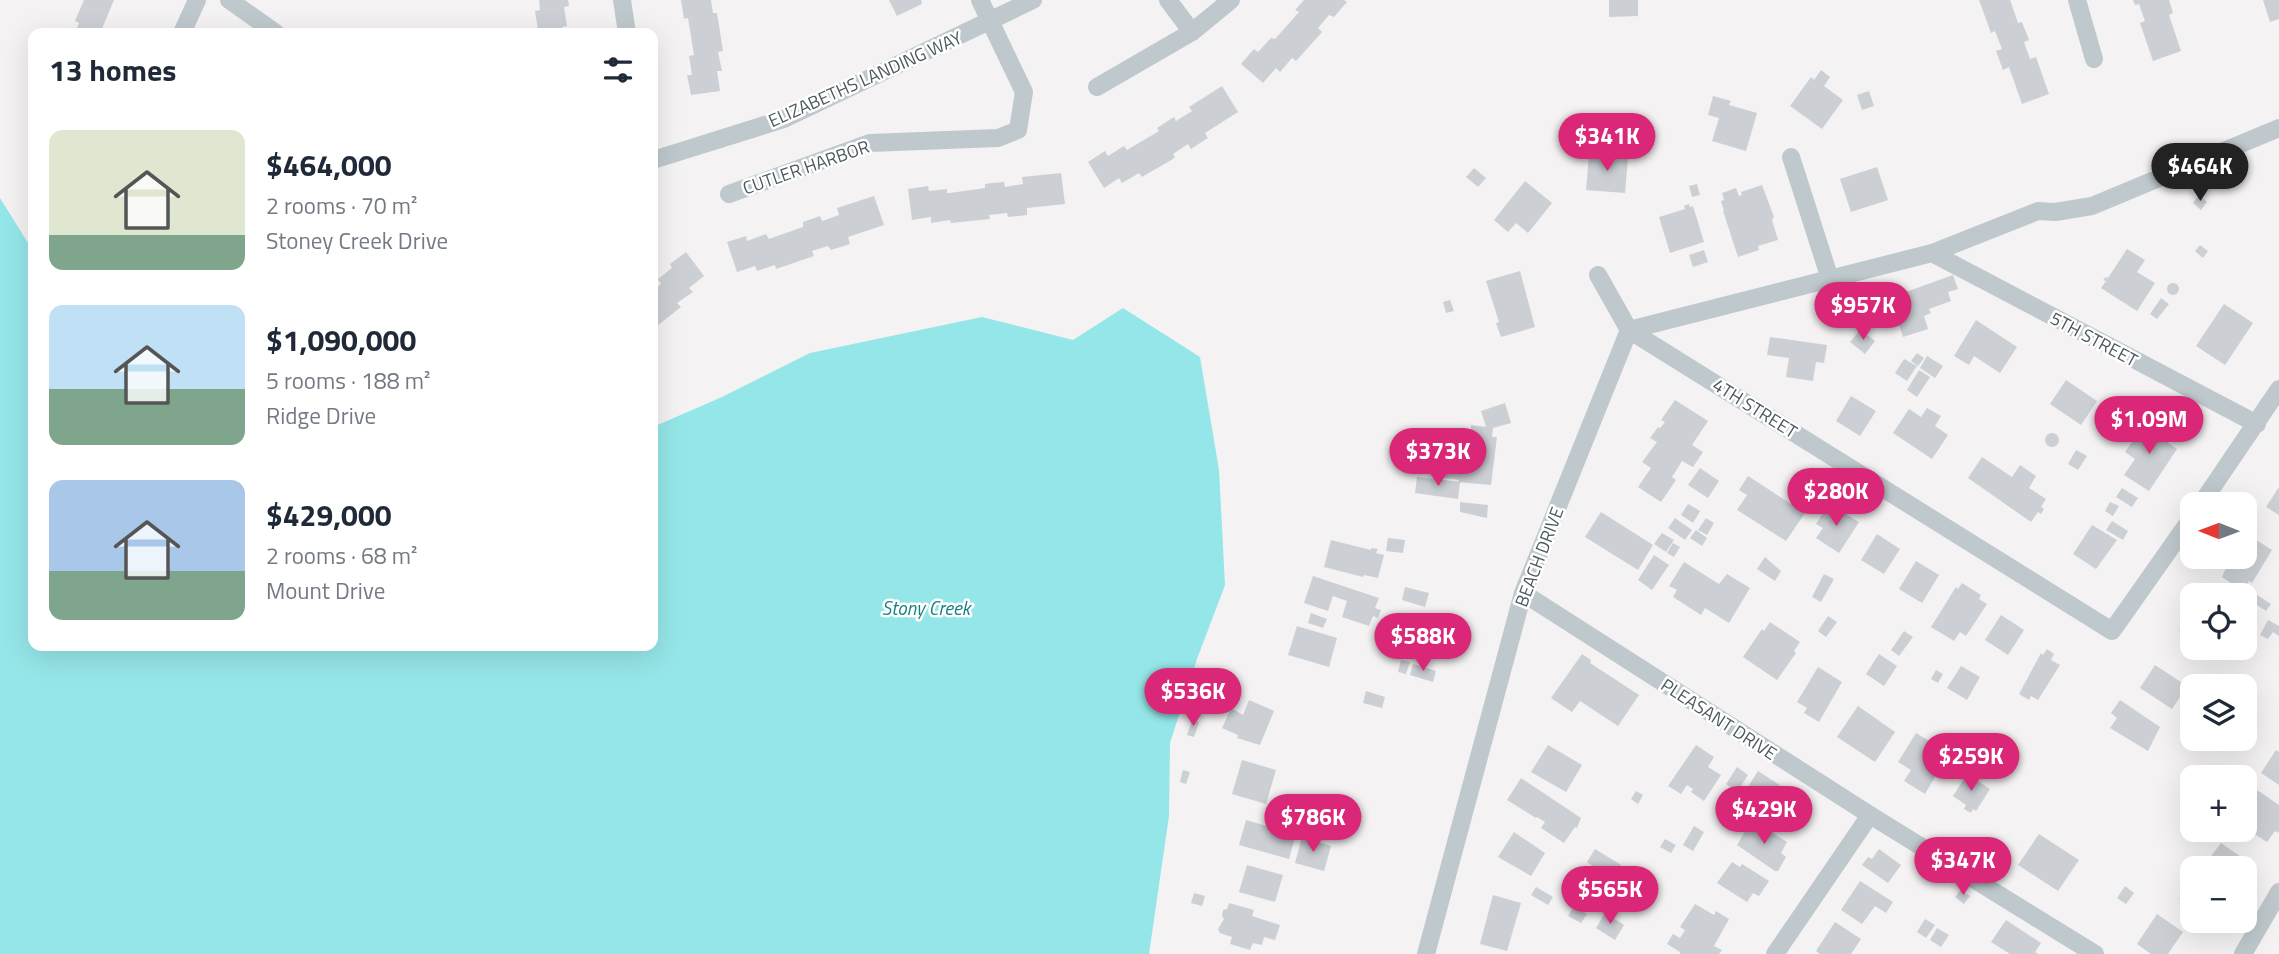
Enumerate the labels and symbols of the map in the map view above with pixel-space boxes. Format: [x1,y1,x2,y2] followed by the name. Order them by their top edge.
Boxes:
[764,24,967,134] street label: ELIZABETHS LANDING WAY
[1558,114,1656,173] pin: $341K
[739,133,873,201] street label: CUTLER HARBOR
[2151,144,2249,203] pin: $464K
[1814,282,1912,342] pin: $957K
[2046,305,2143,374] street label: 5TH STREET
[1707,371,1803,445] street label: 4TH STREET
[2092,396,2206,456] pin: $1.09M
[1389,428,1487,488] pin: $373K
[1787,468,1885,528] pin: $280K
[2180,492,2258,569] north arrow
[1508,503,1570,611] street label: BEACH DRIVE
[882,593,973,622] water label: Stony Creek
[1374,614,1472,673] pin: $588K
[1144,668,1242,728] pin: $536K
[1656,671,1782,767] street label: PLEASANT DRIVE
[1922,734,2020,793] pin: $259K
[1715,786,1813,846] pin: $429K
[1264,794,1362,854] pin: $786K
[1914,838,2012,897] pin: $347K
[1561,866,1659,926] pin: $565K

